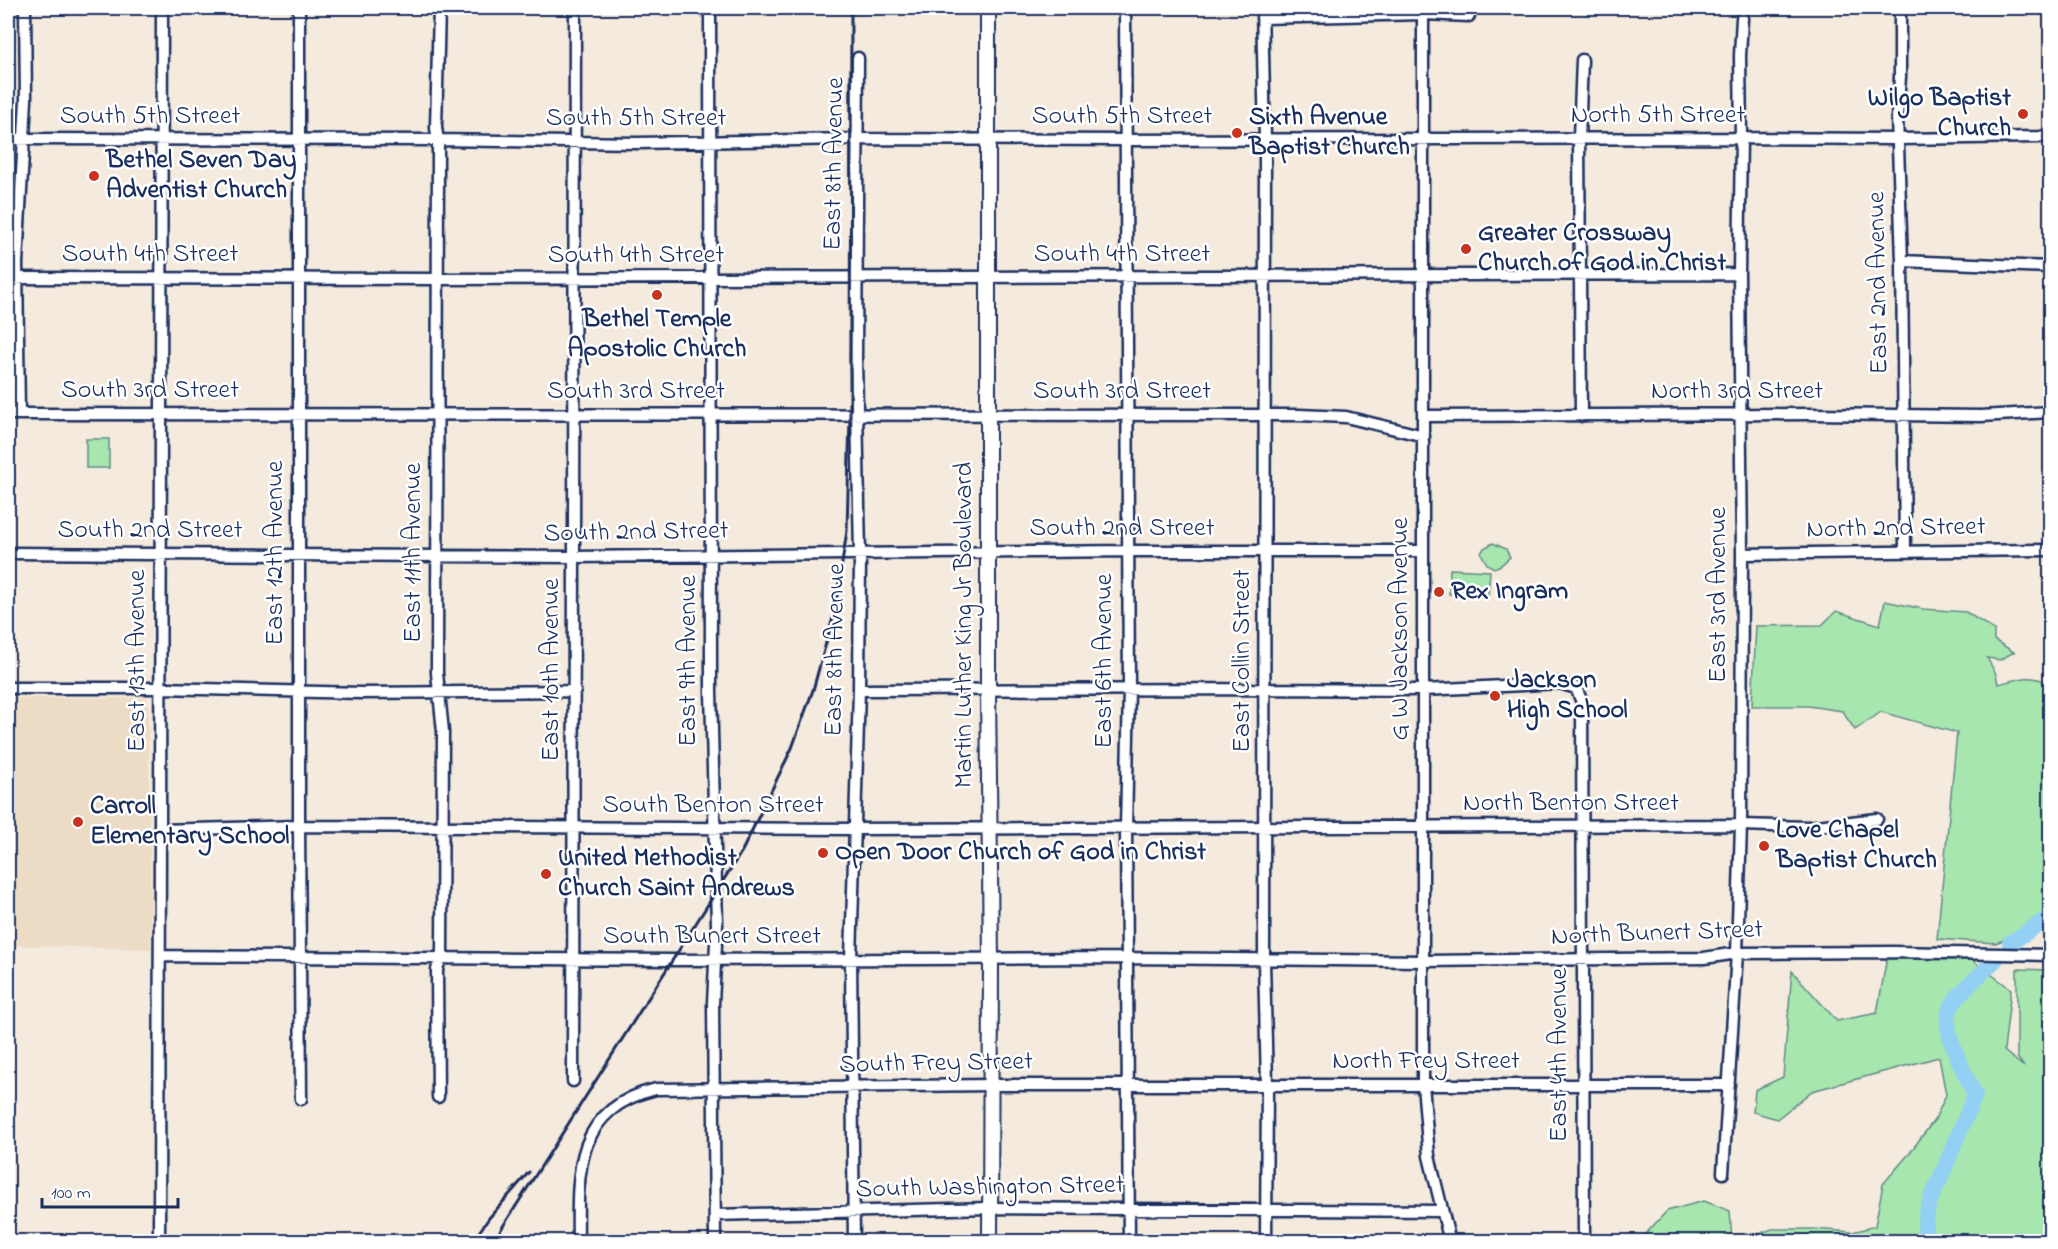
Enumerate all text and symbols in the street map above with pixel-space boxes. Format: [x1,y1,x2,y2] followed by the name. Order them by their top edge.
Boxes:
[814,77,856,251] street label: East 8th Avenue
[1868,80,2011,148] place label: Wilgo Baptist Church
[1571,97,1746,135] street label: North 5th Street
[60,98,241,136] street label: South 5th Street
[1032,98,1213,136] street label: South 5th Street
[1248,99,1410,167] place label: Sixth Avenue Baptist Church
[546,100,727,138] street label: South 5th Street
[2016,107,2030,121] marker: Wilgo Baptist Church
[1230,126,1244,140] marker: Sixth Avenue Baptist Church
[105,142,296,210] place label: Bethel Seven Day Adventist Church
[87,169,101,183] marker: Bethel Seven Day Adventist Church
[1858,191,1900,375] street label: East 2nd Avenue
[1478,215,1726,283] place label: Greater Crossway Church of God in Christ
[62,236,238,274] street label: South 4th Street
[1034,236,1210,274] street label: South 4th Street
[548,237,724,275] street label: South 4th Street
[1459,242,1473,256] marker: Greater Crossway Church of God in Christ
[650,288,664,302] marker: Bethel Temple Apostolic Church
[568,301,746,369] place label: Bethel Temple Apostolic Church
[61,372,239,410] street label: South 3rd Street
[547,373,725,411] street label: South 3rd Street
[1033,373,1211,411] street label: South 3rd Street
[1651,373,1823,411] street label: North 3rd Street
[257,460,295,645] street label: East 12th Avenue
[946,461,984,788] street label: Martin Luther King Jr Boulevard
[395,463,433,643] street label: East 11th Avenue
[1700,507,1738,683] street label: East 3rd Avenue
[1806,508,1986,550] street label: North 2nd Street
[1030,510,1215,548] street label: South 2nd Street
[58,512,243,550] street label: South 2nd Street
[543,512,729,554] street label: South 2nd Street
[1382,517,1420,740] street label: G W Jackson Avenue
[815,563,857,737] street label: East 8th Avenue
[119,569,157,752] street label: East 13th Avenue
[1224,569,1262,753] street label: East Collin Street
[1086,573,1124,749] street label: East 6th Avenue
[1451,573,1568,612] place label: Rex Ingram
[670,575,708,747] street label: East 9th Avenue
[533,578,571,762] street label: East 10th Avenue
[1432,585,1446,599] marker: Rex Ingram
[1507,662,1628,731] place label: Jackson High School
[1488,689,1502,703] marker: Jackson High School
[1463,785,1679,823] street label: North Benton Street
[602,787,824,825] street label: South Benton Street
[90,788,289,856] place label: Carroll Elementary School
[1775,812,1937,880] place label: Love Chapel Baptist Church
[71,815,85,829] marker: Carroll Elementary School
[835,834,1206,872] place label: Open Door Church of God in Christ
[1757,839,1771,853] marker: Love Chapel Baptist Church
[558,840,795,908] place label: United Methodist Church Saint Andrews
[816,846,830,860] marker: Open Door Church of God in Christ
[539,867,553,881] marker: United Methodist Church Saint Andrews
[1550,911,1764,957] street label: North Bunert Street
[603,918,821,956] street label: South Bunert Street
[1541,968,1579,1142] street label: East 4th Avenue
[839,1043,1033,1085] street label: South Frey Street
[1332,1043,1520,1081] street label: North Frey Street
[855,1167,1125,1209] street label: South Washington Street
[42,1171,178,1209] scale bar
[51,1181,91,1207] text: 100 m

